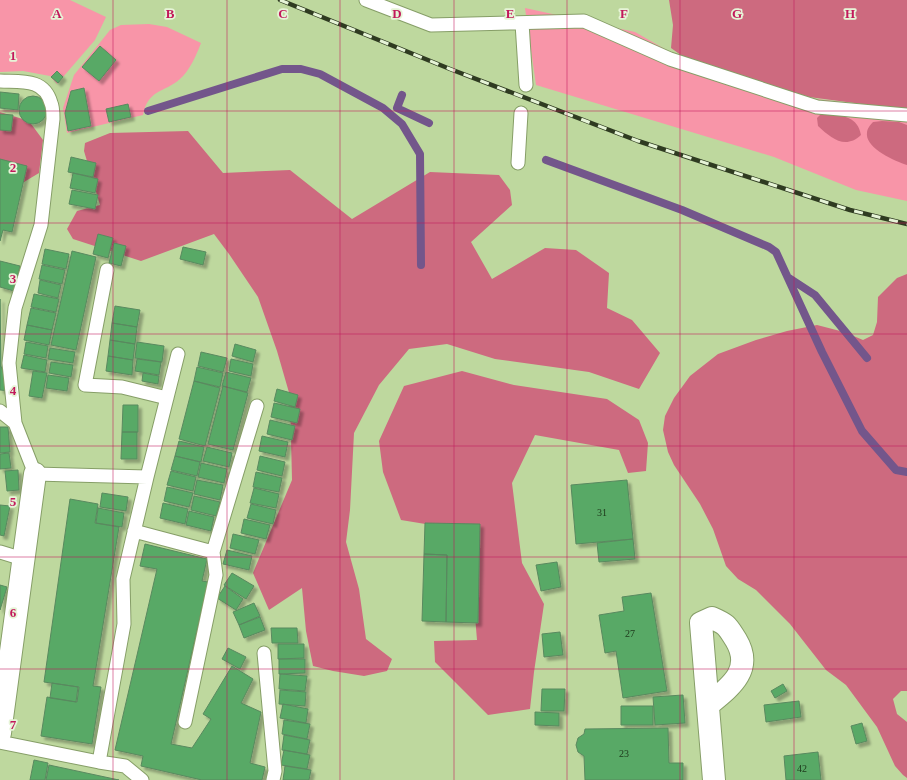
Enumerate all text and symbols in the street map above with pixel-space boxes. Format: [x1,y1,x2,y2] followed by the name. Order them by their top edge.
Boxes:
[52,6,62,21] text: A
[166,6,175,21] text: B
[278,6,288,21] text: C
[392,6,402,21] text: D
[506,6,514,21] text: E
[620,6,628,21] text: F
[732,6,742,21] text: G
[845,6,855,21] text: H
[10,48,16,63] text: 1
[10,160,16,175] text: 2
[10,271,17,286] text: 3
[10,383,17,398] text: 4
[10,494,17,509] text: 5
[597,507,607,518] house number: 31
[10,605,17,620] text: 6
[625,628,635,639] house number: 27
[10,717,17,732] text: 7
[619,748,629,759] house number: 23
[797,763,807,774] house number: 42

